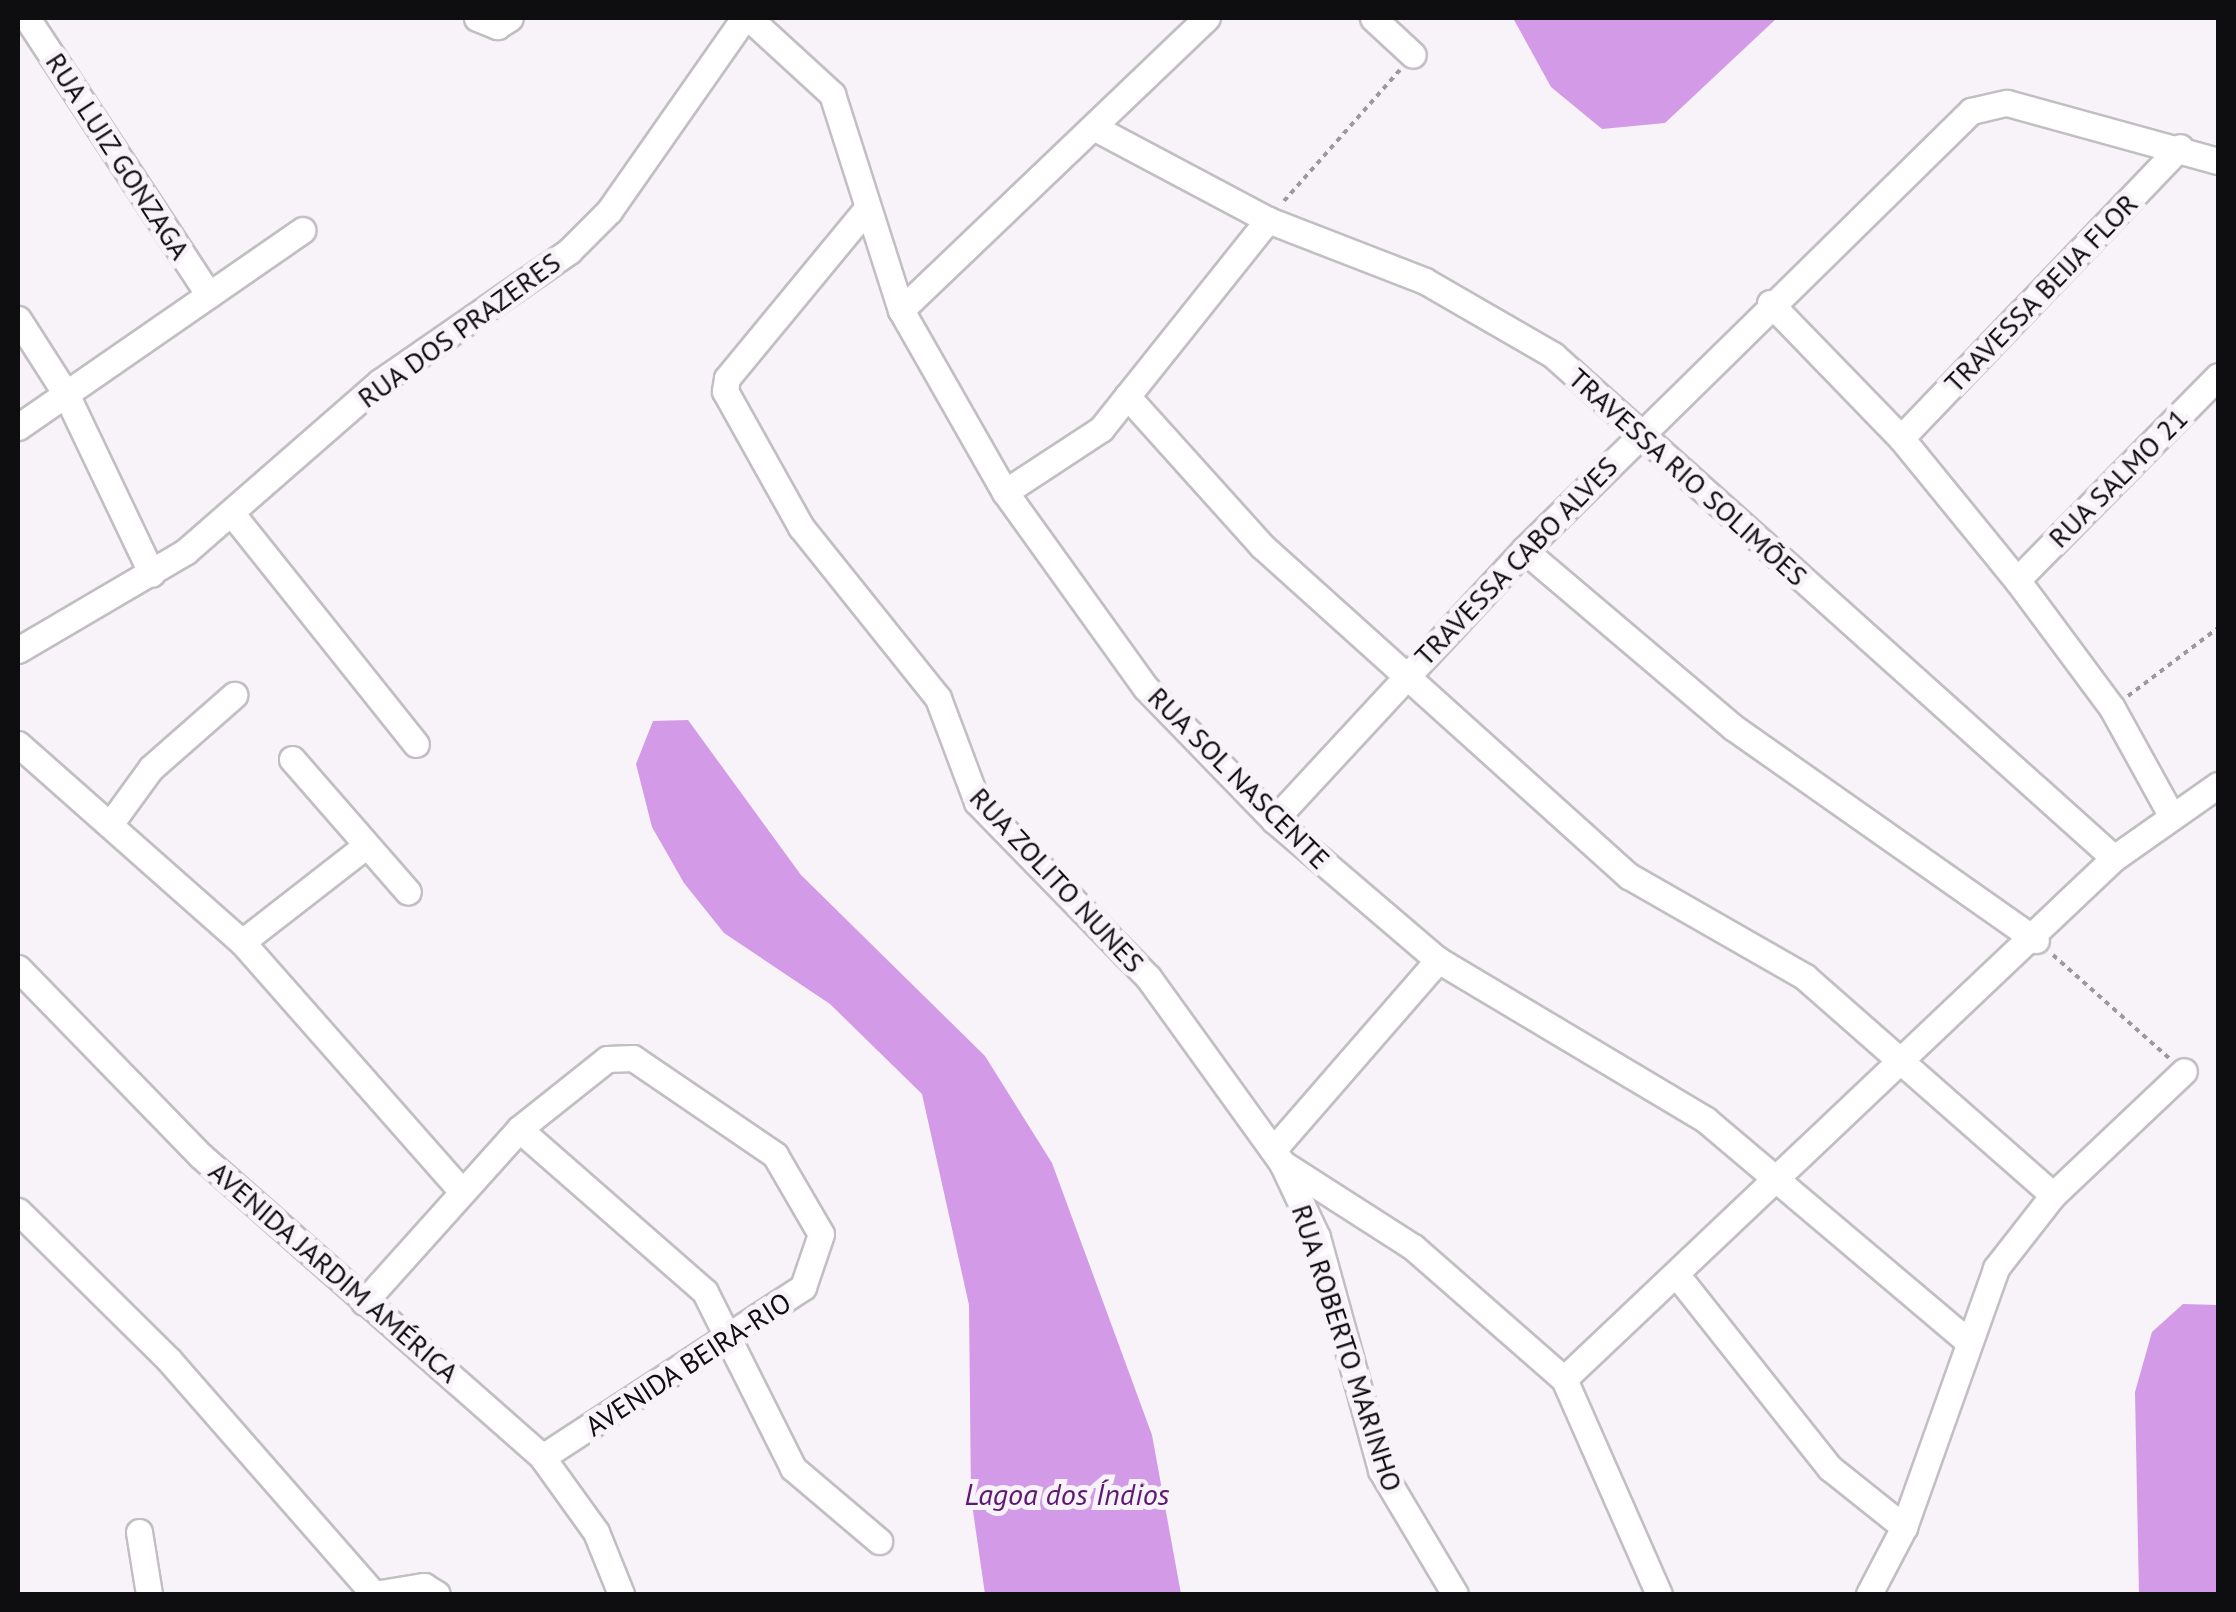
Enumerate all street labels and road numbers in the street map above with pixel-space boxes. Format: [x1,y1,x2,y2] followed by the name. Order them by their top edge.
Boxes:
[38,46,198,266] street label: RUA LUIZ GONZAGA
[1937,186,2145,400] street label: TRAVESSA BEIJA FLOR
[351,245,567,415] street label: RUA DOS PRAZERES
[1561,361,1815,593] street label: TRAVESSA RIO SOLIMÕES
[2041,401,2195,555] street label: RUA SALMO 21
[1407,449,1625,673] street label: TRAVESSA CABO ALVES
[1140,679,1338,877] street label: RUA SOL NASCENTE
[962,780,1152,980] street label: RUA ZOLITO NUNES
[202,1154,466,1390] street label: AVENIDA JARDIM AMÉRICA
[1285,1200,1409,1496] street label: RUA ROBERTO MARINHO
[579,1285,797,1443] street label: AVENIDA BEIRA-RIO

